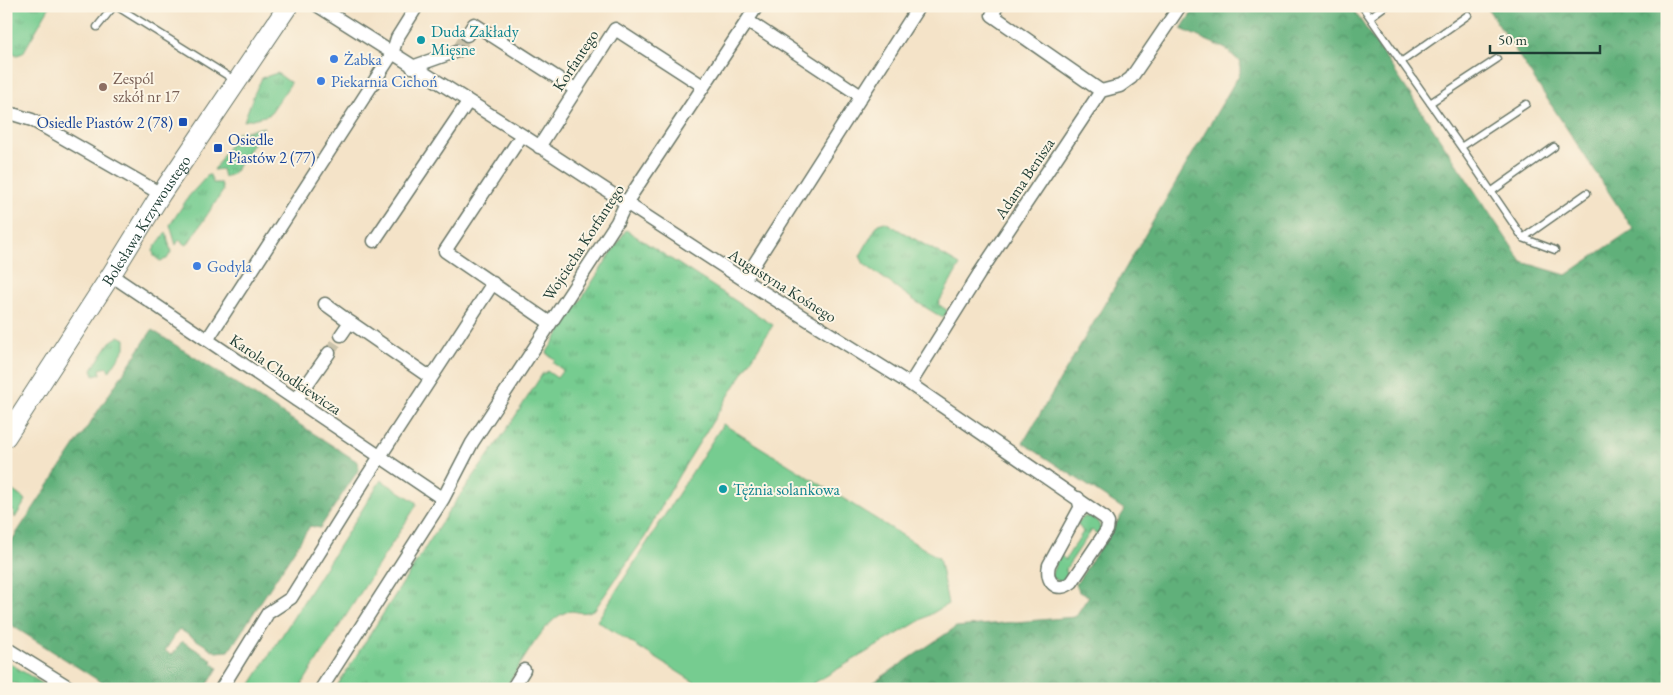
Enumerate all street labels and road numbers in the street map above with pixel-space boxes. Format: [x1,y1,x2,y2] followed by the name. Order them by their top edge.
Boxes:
[548,25,603,95] street label: Korfantego
[989,133,1060,224] street label: Adama Benisza
[97,151,195,290] street label: Bolesława Krzywoustego
[538,180,629,305] street label: Wojciecha Korfantego
[724,243,841,327] street label: Augustyna Kośnego
[226,329,346,420] street label: Karola Chodkiewicza

